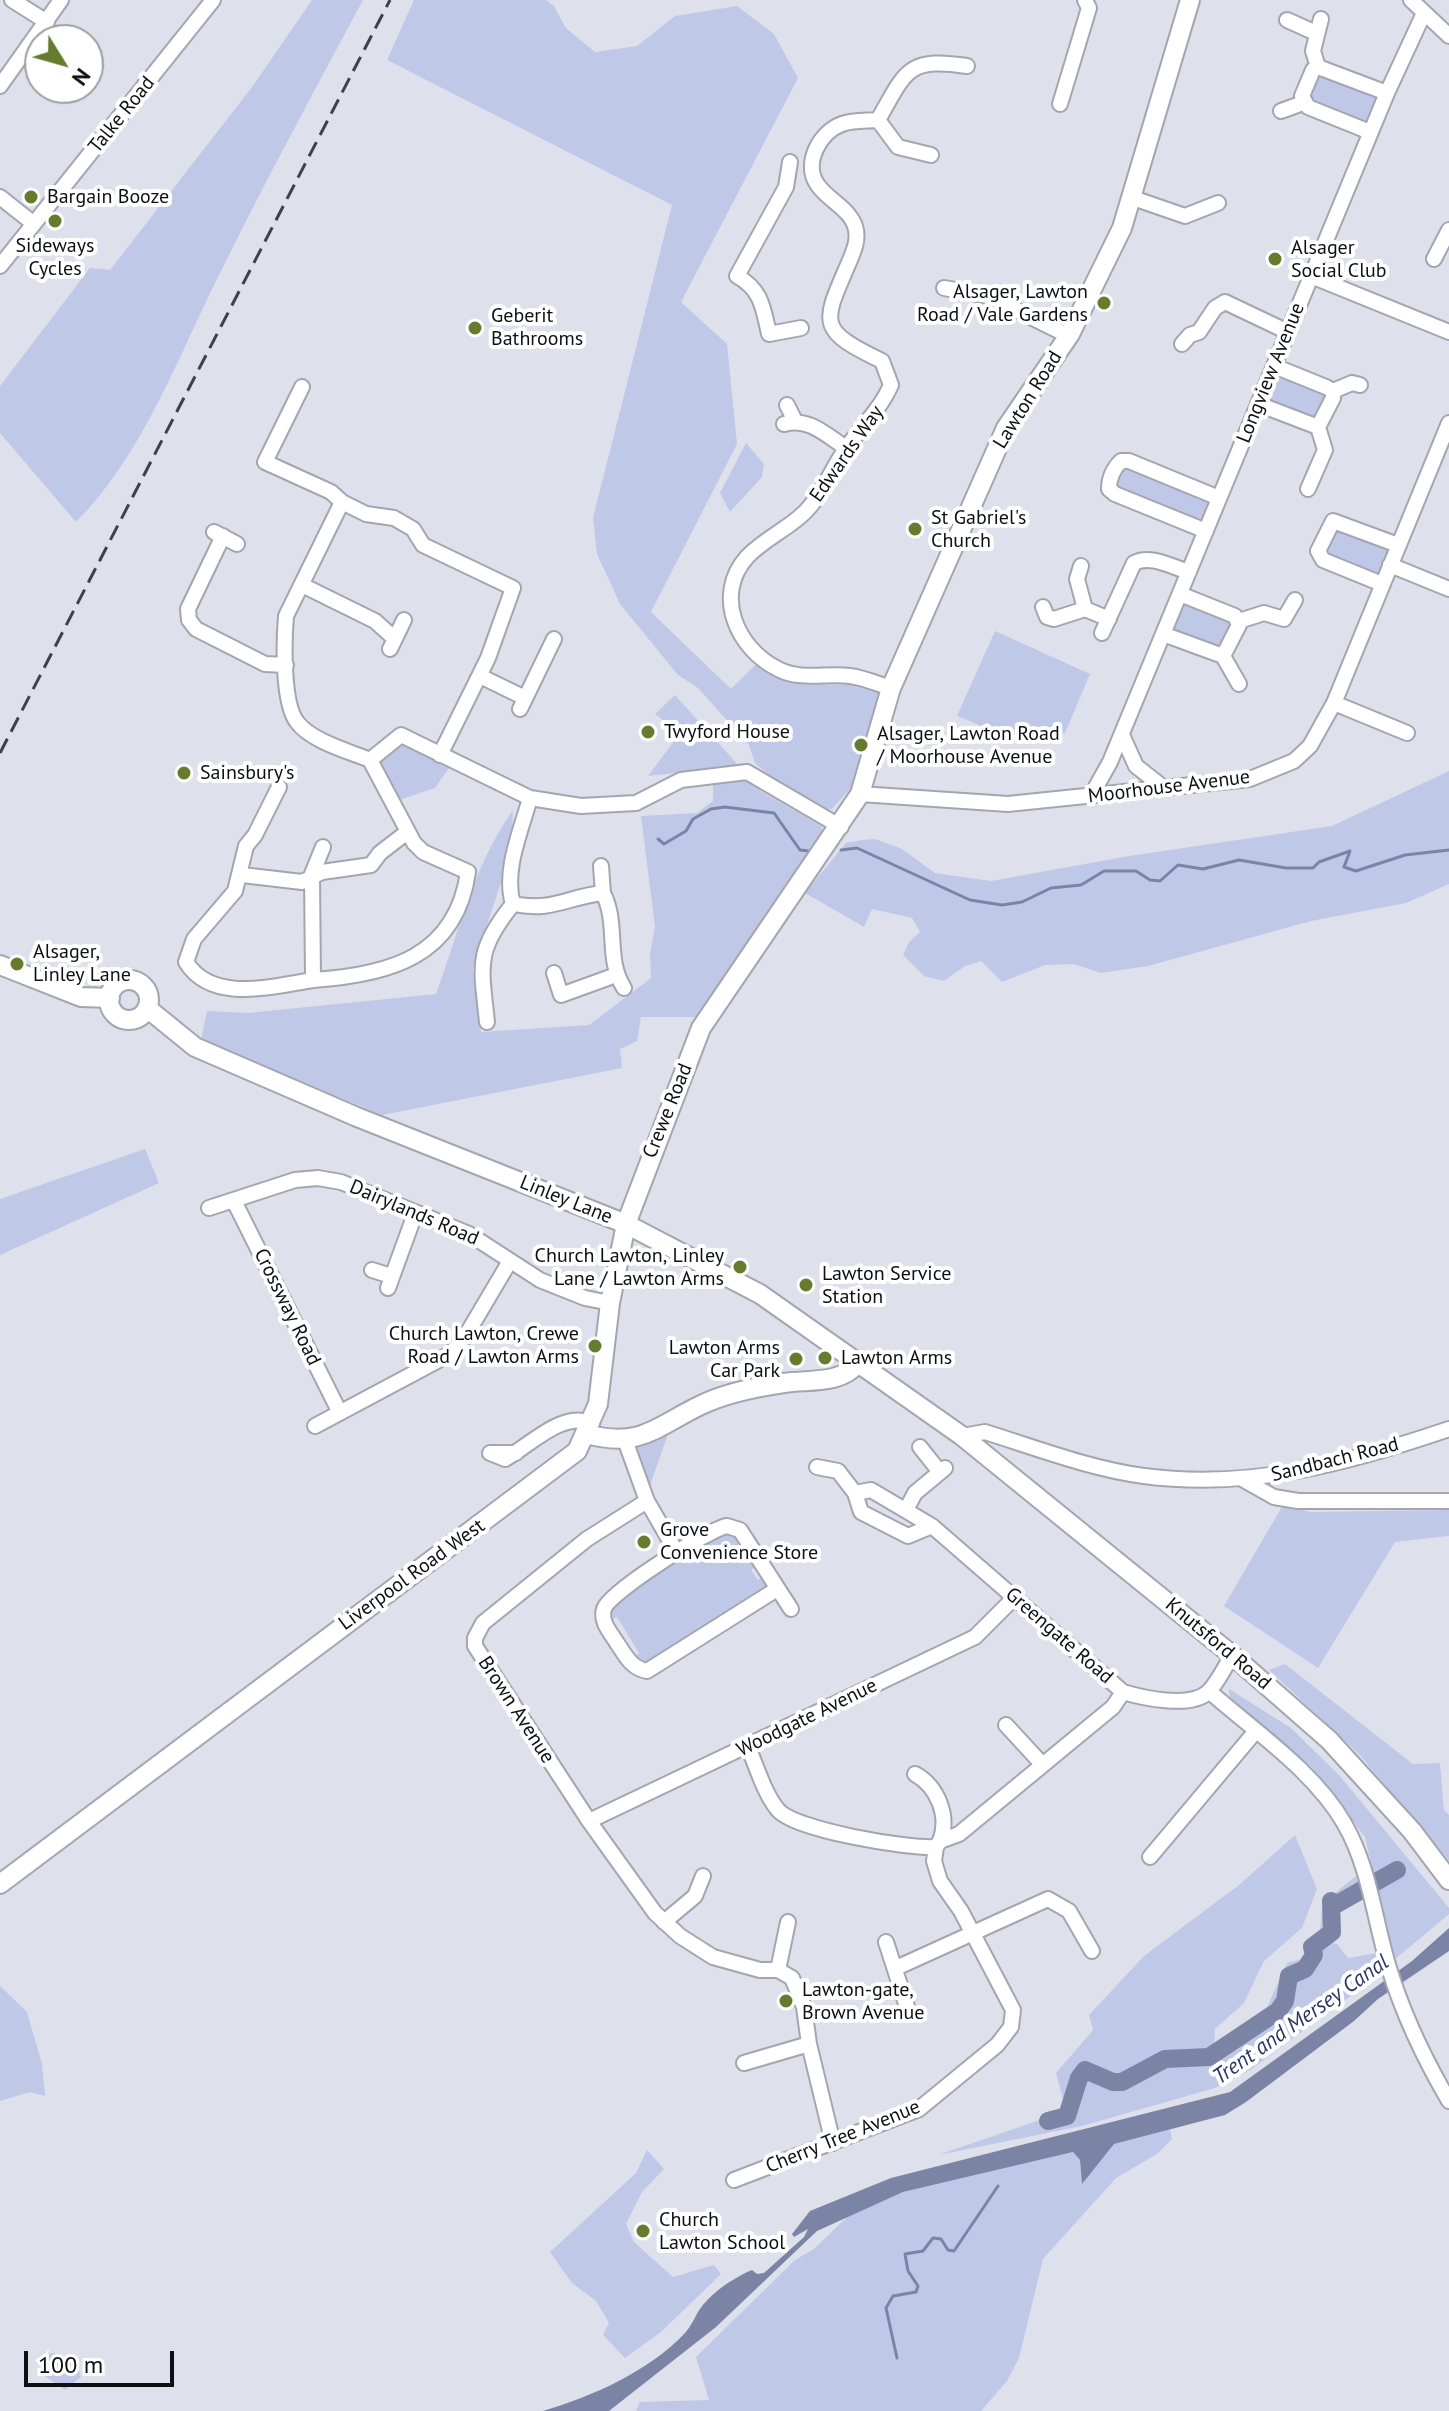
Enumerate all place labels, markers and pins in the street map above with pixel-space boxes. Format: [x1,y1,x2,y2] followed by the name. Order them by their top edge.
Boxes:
[47,185,169,209] place label: Bargain Booze
[22,188,40,206] marker: Bargain Booze
[46,212,64,230] marker: Sideways Cycles
[15,234,95,281] place label: Sideways Cycles
[1291,236,1387,283] place label: Alsager Social Club
[1266,250,1284,268] marker: Alsager Social Club
[917,280,1088,327] place label: Alsager, Lawton Road / Vale Gardens
[1095,294,1113,312] marker: Alsager, Lawton Road / Vale Gardens
[491,304,583,351] place label: Geberit Bathrooms
[466,319,484,337] marker: Geberit Bathrooms
[931,506,1026,553] place label: St Gabriel's Church
[906,520,924,538] marker: St Gabriel's Church
[664,720,790,744] place label: Twyford House
[877,722,1060,769] place label: Alsager, Lawton Road / Moorhouse Avenue
[639,723,657,741] marker: Twyford House
[852,736,870,754] marker: Alsager, Lawton Road / Moorhouse Avenue
[200,761,294,785] place label: Sainsbury's
[175,764,193,782] marker: Sainsbury's
[33,940,131,987] place label: Alsager, Linley Lane
[8,955,26,973] marker: Alsager, Linley Lane
[535,1244,724,1291] place label: Church Lawton, Linley Lane / Lawton Arms
[731,1258,749,1276] marker: Church Lawton, Linley Lane / Lawton Arms
[822,1262,951,1309] place label: Lawton Service Station
[797,1276,815,1294] marker: Lawton Service Station
[389,1322,579,1369] place label: Church Lawton, Crewe Road / Lawton Arms
[669,1336,780,1383] place label: Lawton Arms Car Park
[586,1337,604,1355] marker: Church Lawton, Crewe Road / Lawton Arms
[841,1346,952,1370] place label: Lawton Arms
[816,1349,834,1367] marker: Lawton Arms
[787,1350,805,1368] marker: Lawton Arms Car Park
[660,1518,818,1565] place label: Grove Convenience Store
[635,1533,653,1551] marker: Grove Convenience Store
[802,1978,924,2025] place label: Lawton-gate, Brown Avenue
[777,1992,795,2010] marker: Lawton-gate, Brown Avenue
[659,2208,785,2255] place label: Church Lawton School
[634,2222,652,2240] marker: Church Lawton School

